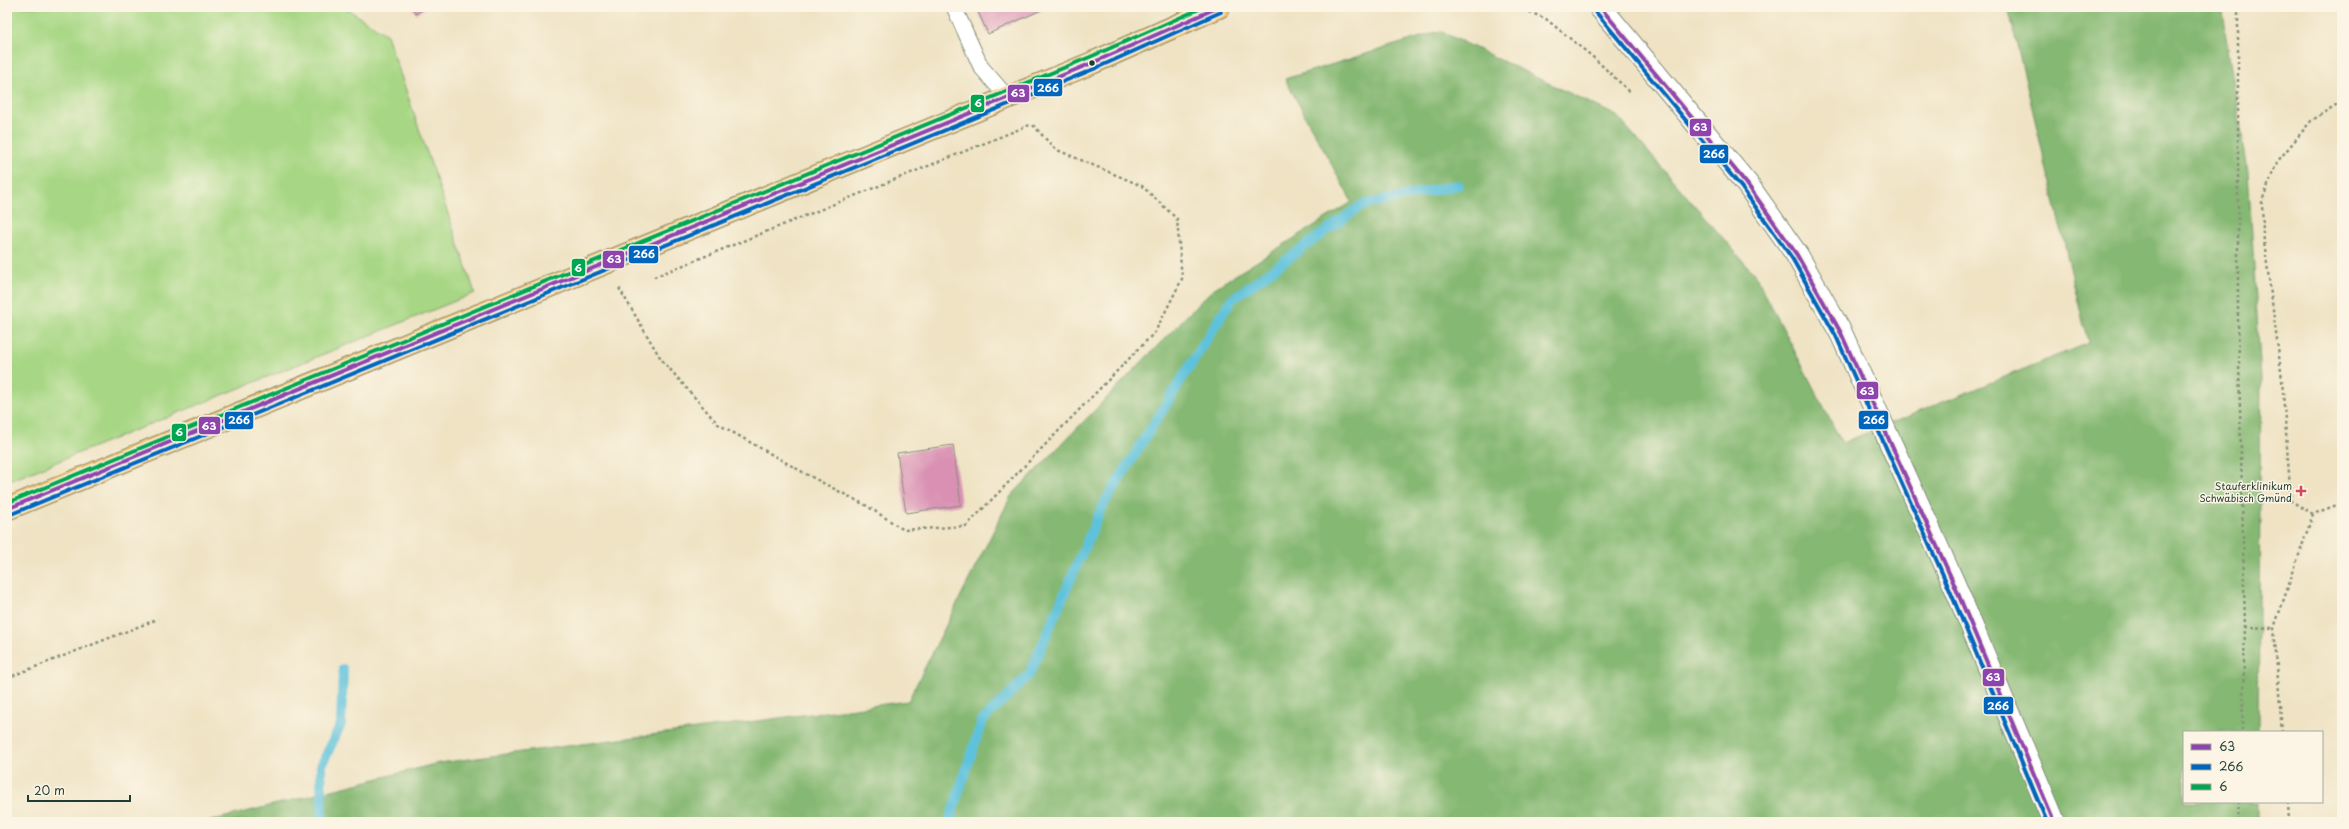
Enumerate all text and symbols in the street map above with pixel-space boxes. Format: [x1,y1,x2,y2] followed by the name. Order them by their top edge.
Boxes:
[1087,58,1097,68] unlabelled marker
[1033,78,1063,97] line badge: 266
[1037,79,1059,96] text: 266
[1007,84,1030,103] line badge: 63
[1011,84,1025,101] text: 63
[970,94,985,113] line badge: 6
[974,94,982,111] text: 6
[1689,118,1712,137] line badge: 63
[1693,118,1707,135] text: 63
[1699,144,1729,164] line badge: 266
[1703,145,1725,162] text: 266
[628,245,659,264] line badge: 266
[633,245,655,262] text: 266
[602,250,625,269] line badge: 63
[607,250,621,267] text: 63
[571,258,586,277] line badge: 6
[574,259,582,276] text: 6
[1856,381,1879,400] line badge: 63
[1860,382,1874,399] text: 63
[1858,410,1889,430] line badge: 266
[224,411,254,430] line badge: 266
[228,411,250,428] text: 266
[1863,411,1885,428] text: 266
[198,416,221,435] line badge: 63
[202,417,216,434] text: 63
[171,423,187,442] line badge: 6
[175,423,183,440] text: 6
[2199,478,2292,505] place label: Stauferklinikum Schwäbisch Gmünd
[2295,485,2307,497] marker: Stauferklinikum Schwäbisch Gmünd
[1982,668,2005,687] line badge: 63
[1986,668,2000,685] text: 63
[1983,696,2014,715] line badge: 266
[1987,697,2009,714] text: 266
[2183,731,2323,803] legend
[2219,737,2235,755] text: 63
[2219,757,2243,775] text: 266
[28,777,130,803] scale bar
[2219,777,2227,795] text: 6
[34,781,65,799] text: 20 m

